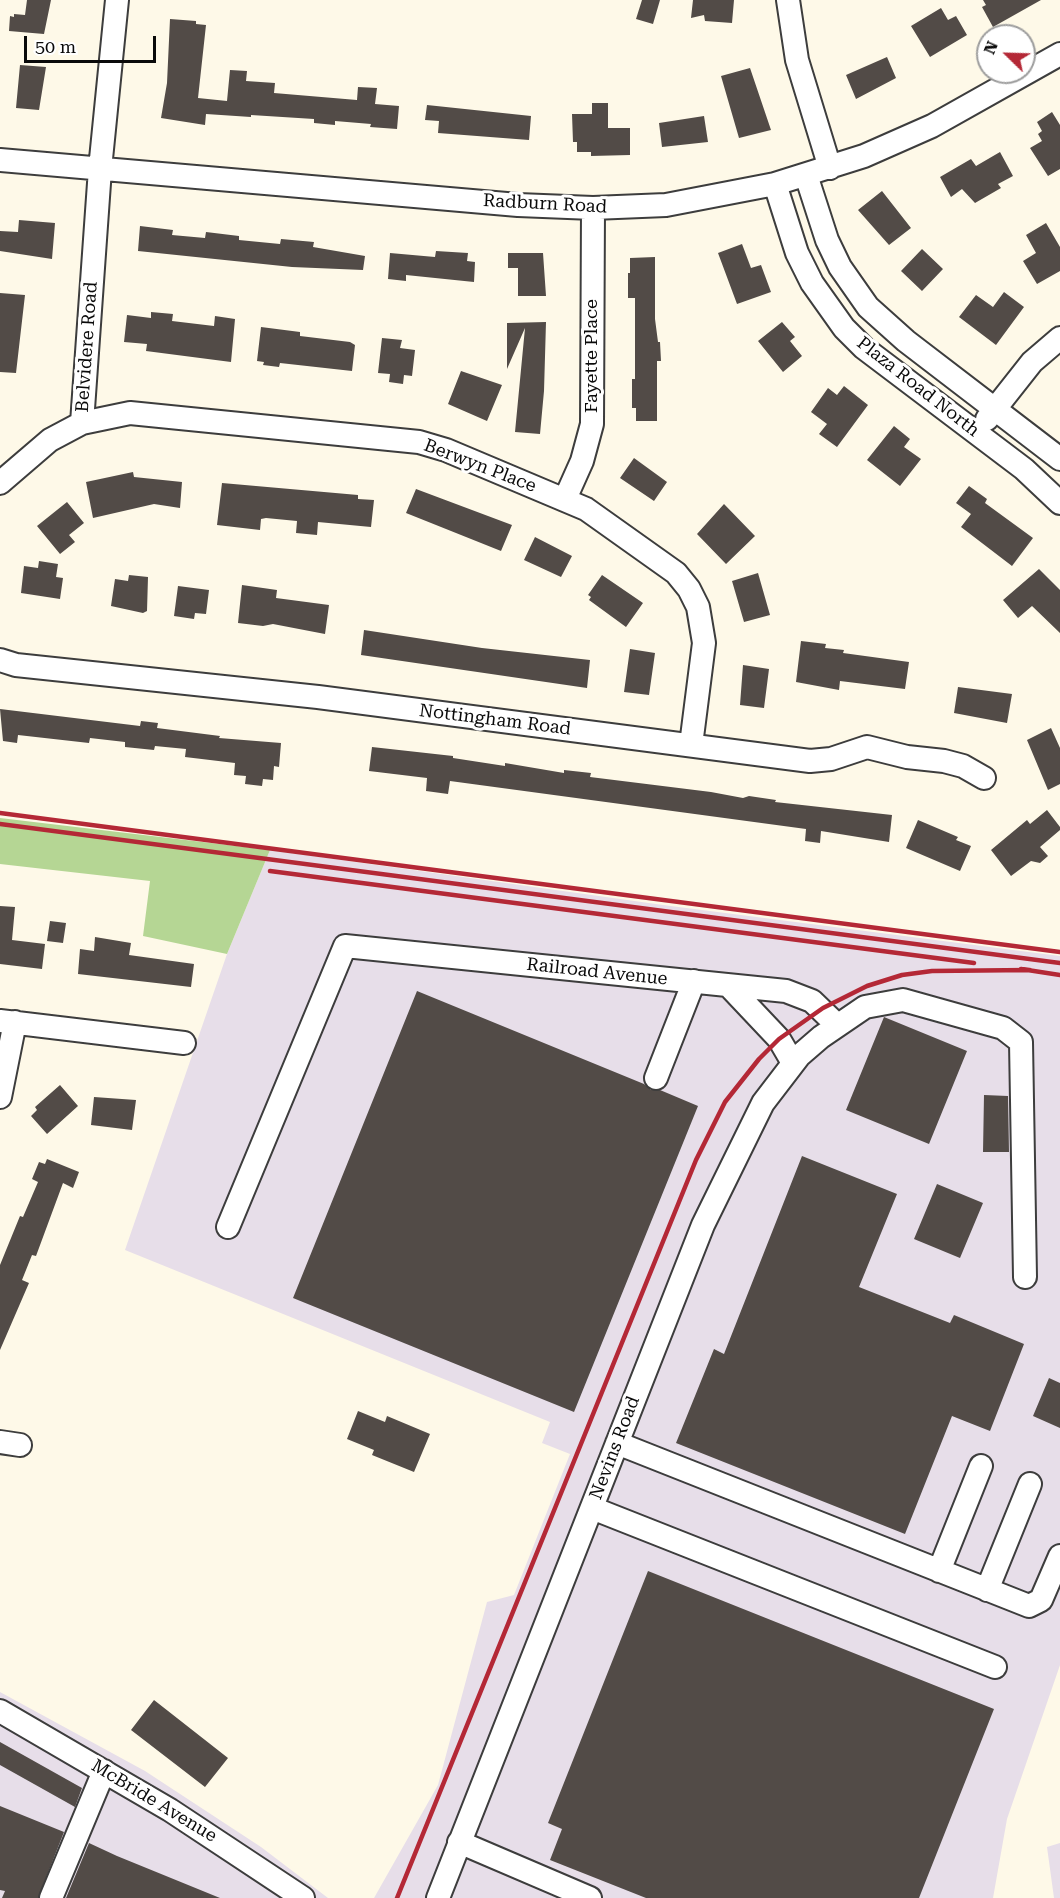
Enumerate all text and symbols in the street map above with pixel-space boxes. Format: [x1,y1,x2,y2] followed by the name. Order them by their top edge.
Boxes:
[27,24,159,62] scale bar
[976,24,1036,84] north arrow
[35,36,76,57] text: 50 m
[980,38,1002,57] text: N
[482,190,608,218] street label: Radburn Road
[72,281,102,413] street label: Belvidere Road
[581,299,603,413] street label: Fayette Place
[852,332,984,442] street label: Plaza Road North
[421,435,539,497] street label: Berwyn Place
[418,700,572,740] street label: Nottingham Road
[525,954,669,990] street label: Railroad Avenue
[585,1393,645,1503] street label: Nevins Road
[87,1755,221,1847] street label: McBride Avenue

